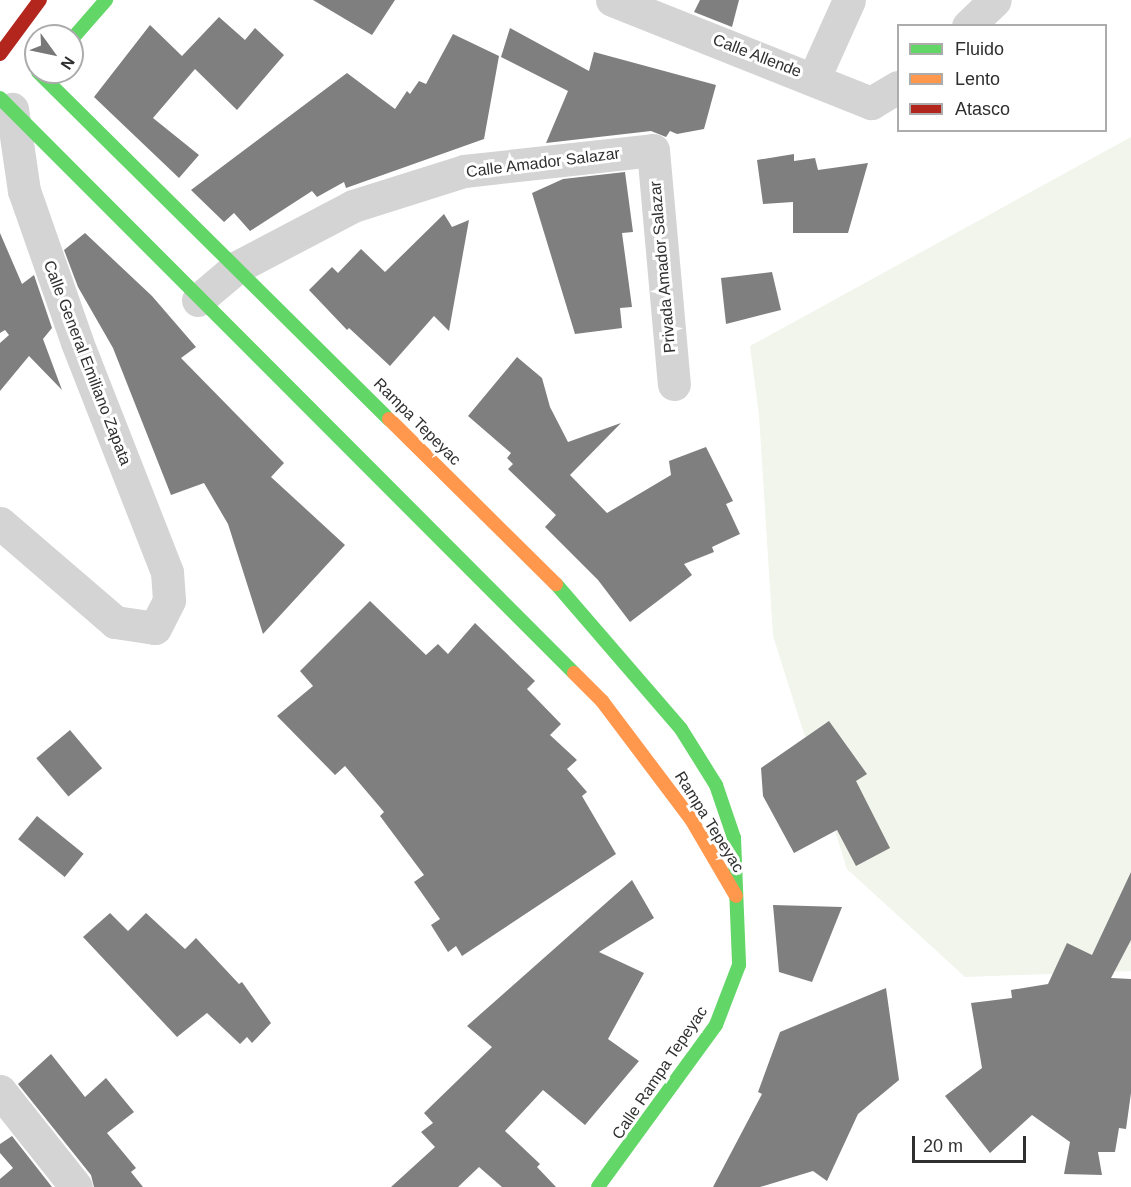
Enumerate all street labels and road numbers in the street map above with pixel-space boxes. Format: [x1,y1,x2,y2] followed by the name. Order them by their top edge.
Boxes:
[710,30,804,82] street label: Calle Allende
[465,144,621,182] street label: Calle Amador Salazar
[646,180,680,354] street label: Privada Amador Salazar
[39,258,135,468] street label: Calle General Emiliano Zapata
[369,374,465,470] street label: Rampa Tepeyac
[670,768,748,876] street label: Rampa Tepeyac
[608,1003,712,1143] street label: Calle Rampa Tepeyac

